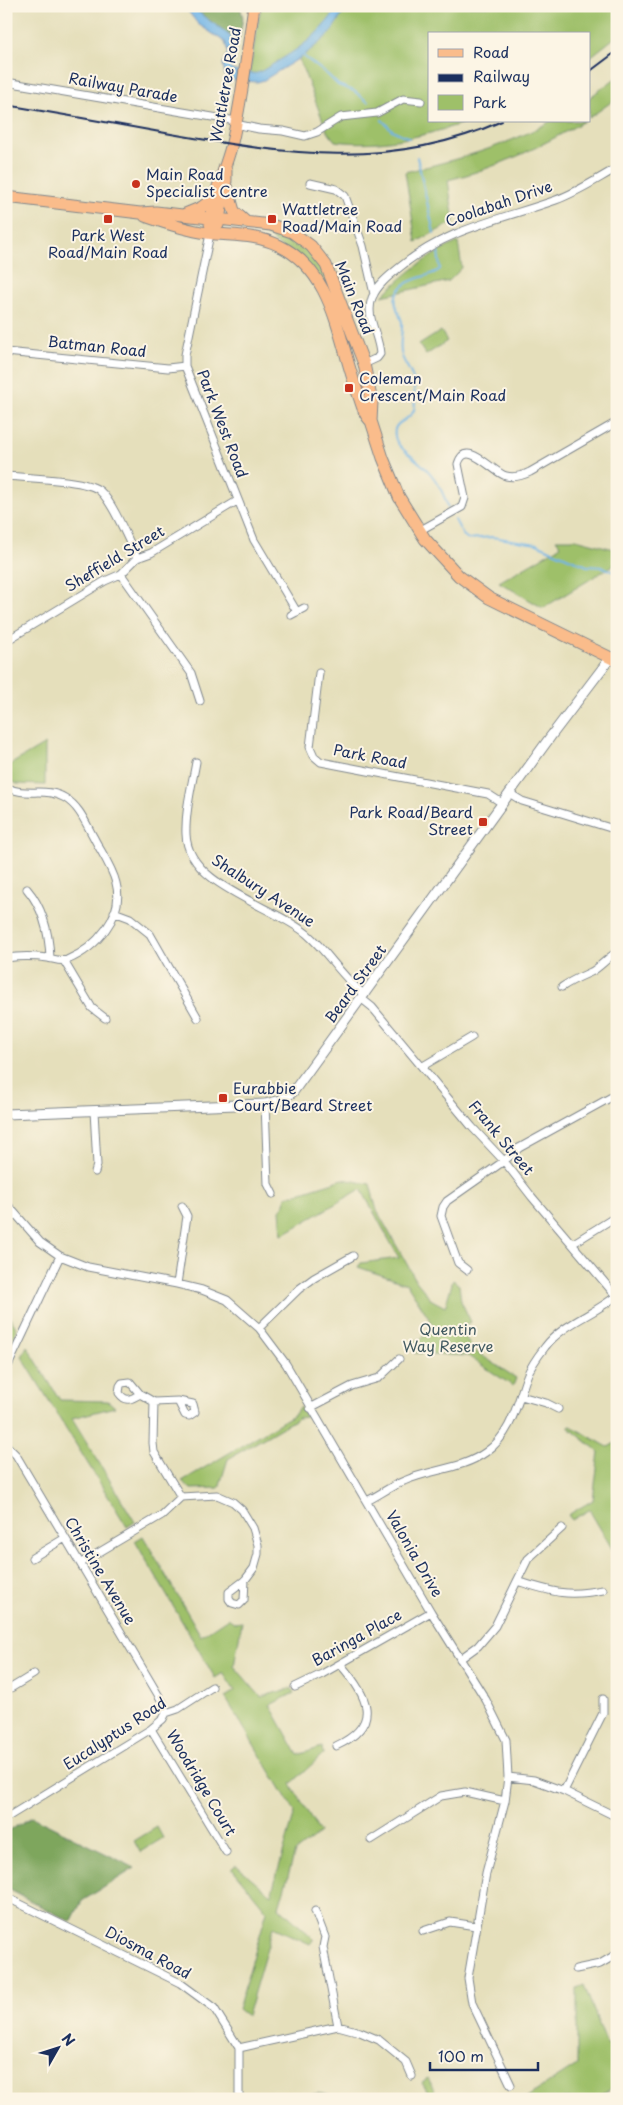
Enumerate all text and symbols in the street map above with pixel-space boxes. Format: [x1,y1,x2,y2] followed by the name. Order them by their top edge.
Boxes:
[203,25,246,144] street label: Wattletree Road
[428,32,590,122] legend
[473,40,509,63] text: Road
[473,64,530,87] text: Railway
[67,66,180,107] street label: Railway Parade
[473,90,507,113] text: Park
[146,162,268,202] place label: Main Road Specialist Centre
[442,174,555,232] street label: Coolabah Drive
[130,178,142,190] marker: Main Road Specialist Centre
[282,197,402,237] place label: Wattletree Road/Main Road
[102,213,114,225] marker: Park West Road/Main Road
[266,213,278,225] marker: Wattletree Road/Main Road
[48,223,168,263] place label: Park West Road/Main Road
[330,257,381,338] street label: Main Road
[47,329,147,362] street label: Batman Road
[192,366,255,481] street label: Park West Road
[359,366,506,406] place label: Coleman Crescent/Main Road
[343,382,355,394] marker: Coleman Crescent/Main Road
[60,519,168,597] street label: Sheffield Street
[332,737,409,774] street label: Park Road
[349,800,473,840] place label: Park Road/Beard Street
[477,816,489,828] marker: Park Road/Beard Street
[207,848,320,932] street label: Shalbury Avenue
[318,939,391,1027] street label: Beard Street
[233,1076,373,1116] place label: Eurabbie Court/Beard Street
[217,1092,229,1104] marker: Eurabbie Court/Beard Street
[464,1095,540,1180] street label: Frank Street
[403,1317,493,1357] park label: Quentin Way Reserve
[381,1506,450,1601] street label: Valonia Drive
[60,1512,143,1628] street label: Christine Avenue
[307,1602,405,1671] street label: Baringa Place
[58,1691,170,1775] street label: Eucalyptus Road
[161,1725,243,1840] street label: Woodridge Court
[102,1919,196,1984] street label: Diosma Road
[32,2022,82,2072] north arrow
[57,2029,80,2050] text: N
[430,2040,538,2072] scale bar
[438,2044,484,2067] text: 100 m

